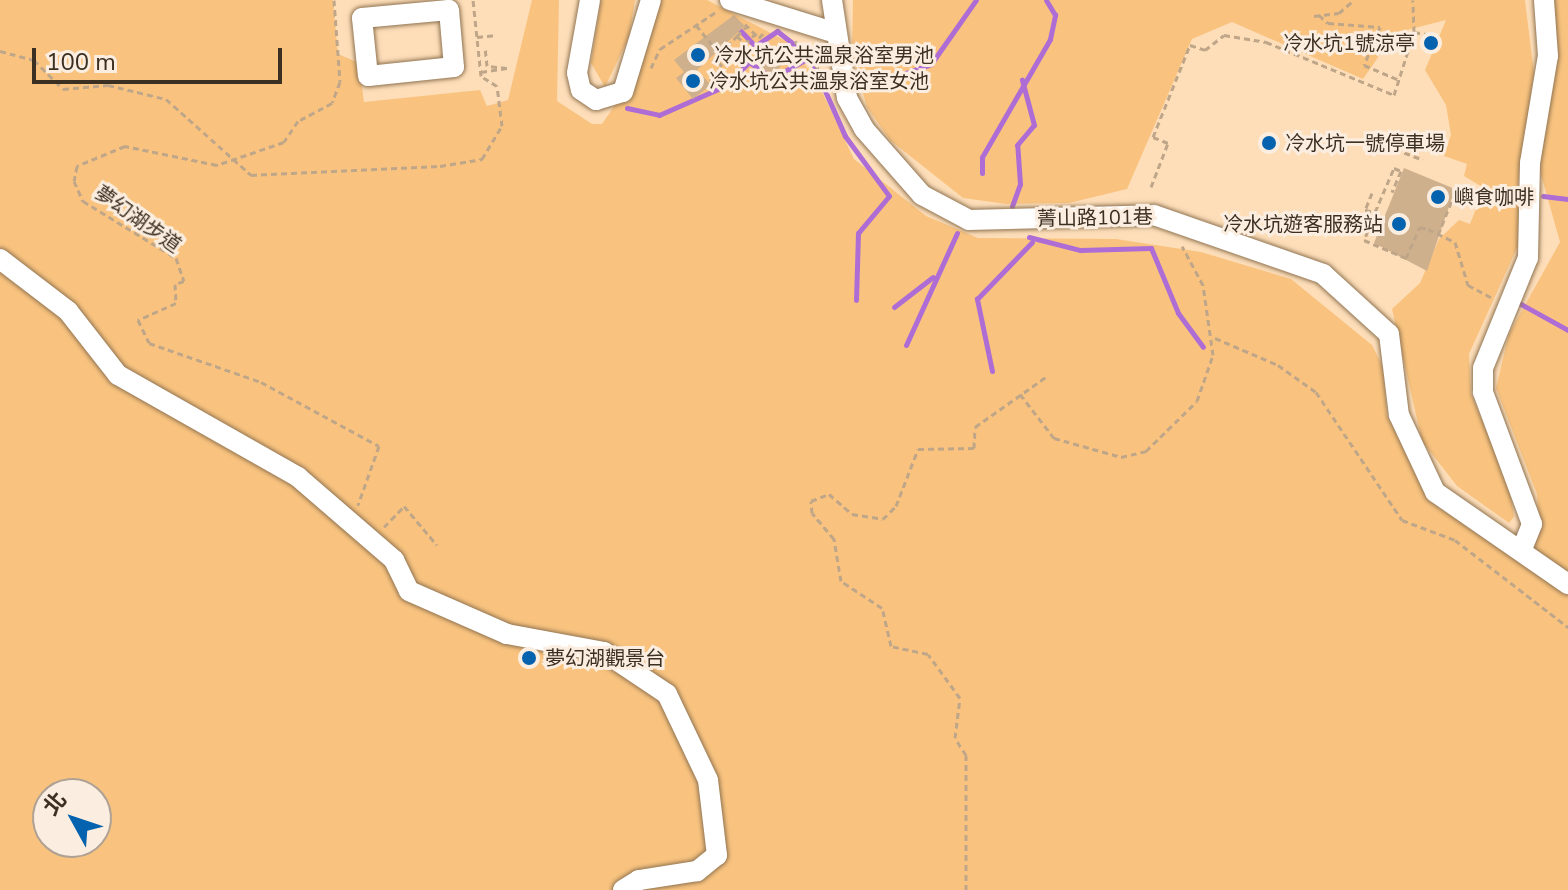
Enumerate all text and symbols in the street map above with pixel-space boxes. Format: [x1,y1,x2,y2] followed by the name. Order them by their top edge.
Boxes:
[1283,31,1415,55] place label: 冷水坑1號涼亭
[36,32,286,82] scale bar
[1422,34,1440,52] marker: 冷水坑1號涼亭
[714,43,934,67] place label: 冷水坑公共溫泉浴室男池
[46,46,116,78] text: 100 m
[689,46,707,64] marker: 冷水坑公共溫泉浴室男池
[709,69,929,93] place label: 冷水坑公共溫泉浴室女池
[684,72,702,90] marker: 冷水坑公共溫泉浴室女池
[1285,131,1445,155] place label: 冷水坑一號停車場
[1260,134,1278,152] marker: 冷水坑一號停車場
[90,180,186,258] street label: 夢幻湖步道
[1454,185,1534,209] place label: 嶼食咖啡
[1429,188,1447,206] marker: 嶼食咖啡
[1037,205,1153,231] street label: 菁山路101巷
[1223,212,1383,236] place label: 冷水坑遊客服務站
[1390,215,1408,233] marker: 冷水坑遊客服務站
[545,646,665,670] place label: 夢幻湖觀景台
[520,649,538,667] marker: 夢幻湖觀景台
[32,778,112,858] north arrow
[37,786,74,822] text: 北

